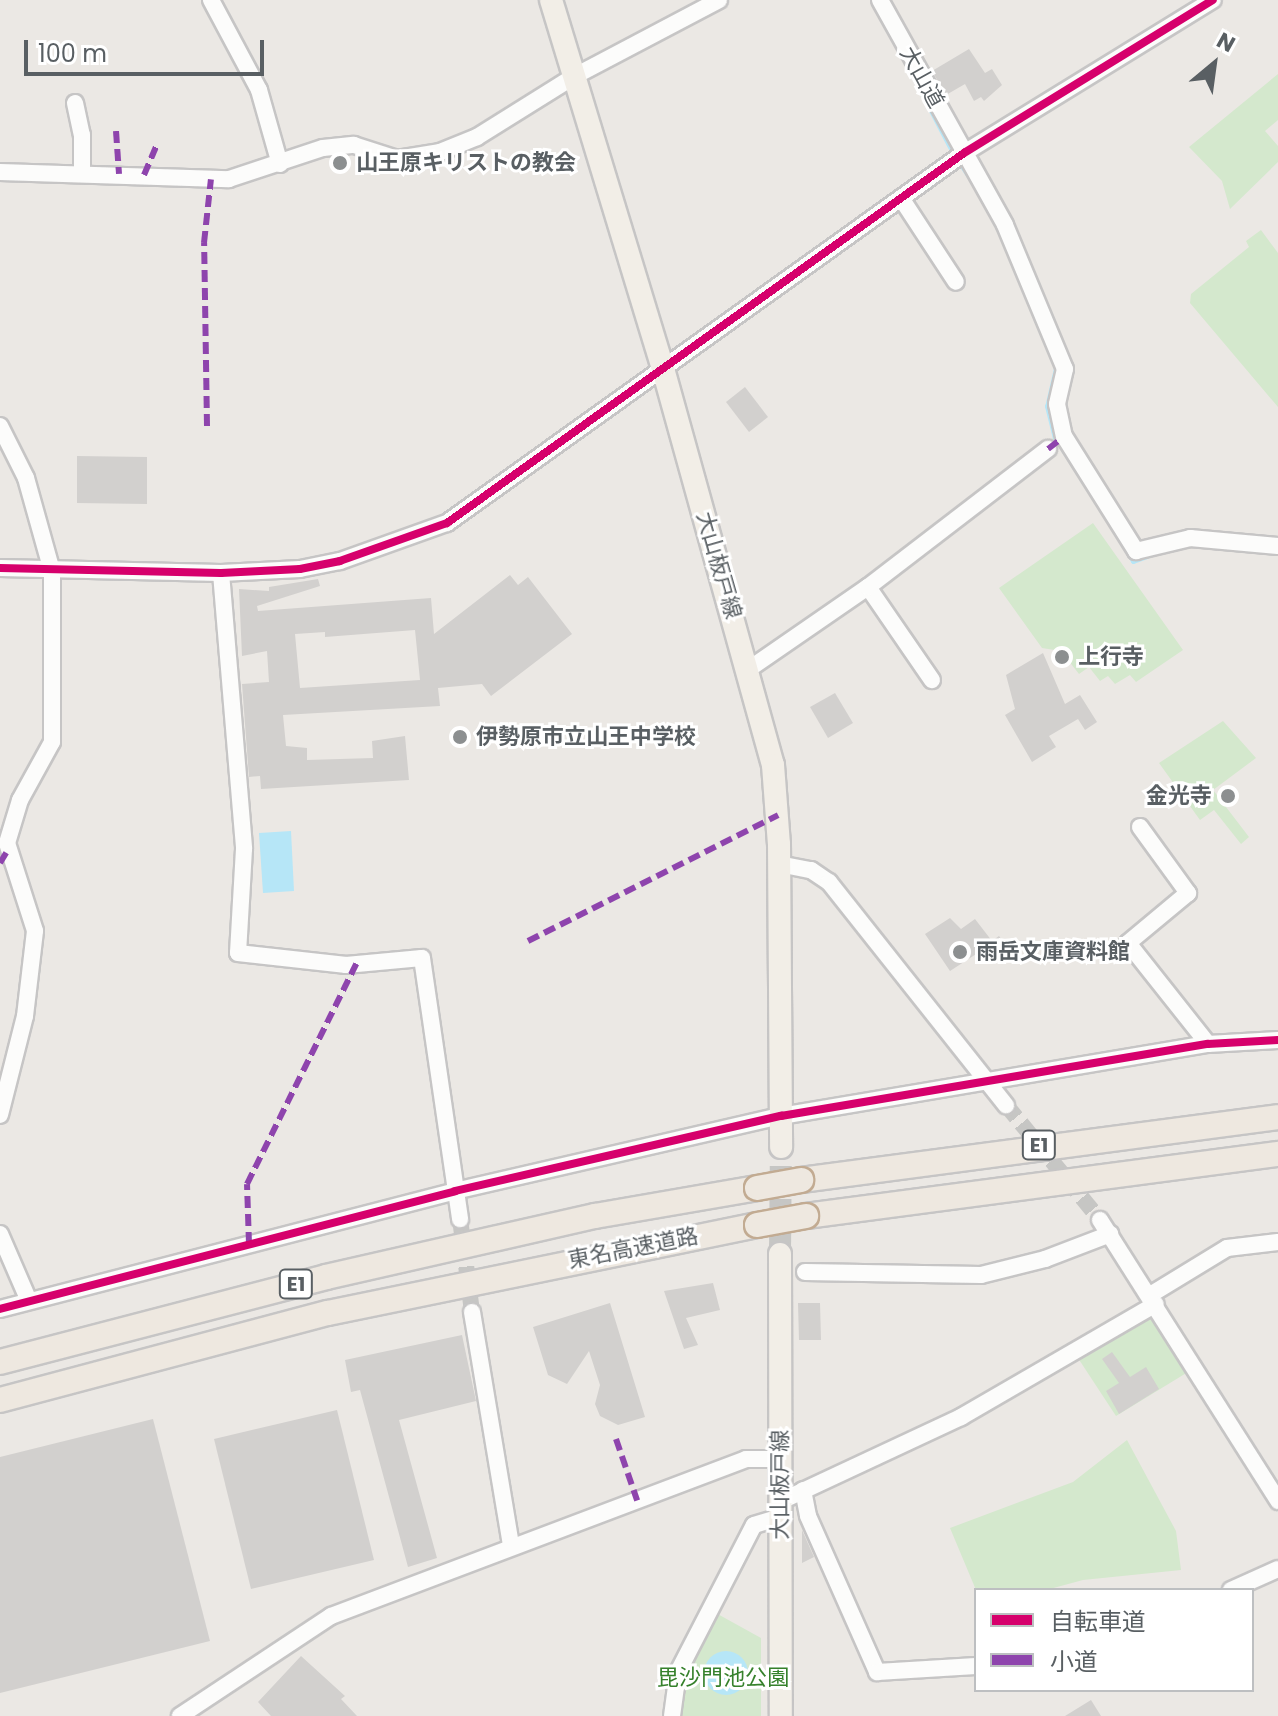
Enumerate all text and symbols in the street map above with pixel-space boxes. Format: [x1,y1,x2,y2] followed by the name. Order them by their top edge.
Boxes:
[28,24,268,74] scale bar
[1174,24,1254,104] north arrow
[1211,25,1241,60] text: N
[38,37,107,70] text: 100 m
[894,42,950,112] street label: 大山道
[356,150,576,176] place label: 山王原キリストの教会
[331,154,349,172] marker: 山王原キリストの教会
[691,508,747,622] street label: 大山板戸線
[1078,644,1144,670] place label: 上行寺
[1053,648,1071,666] marker: 上行寺
[476,724,696,750] place label: 伊勢原市立山王中学校
[451,728,469,746] marker: 伊勢原市立山王中学校
[1146,783,1212,809] place label: 金光寺
[1219,787,1237,805] marker: 金光寺
[976,939,1130,965] place label: 雨岳文庫資料館
[951,943,969,961] marker: 雨岳文庫資料館
[1021,1129,1057,1161] road number: E1
[566,1222,700,1274] street label: 東名高速道路
[278,1268,314,1300] road number: E1
[767,1430,793,1540] street label: 大山板戸線
[974,1588,1254,1692] legend
[1050,1605,1146,1638] text: 自転車道
[1050,1645,1098,1678] text: 小道
[657,1665,789,1691] park label: 毘沙門池公園

